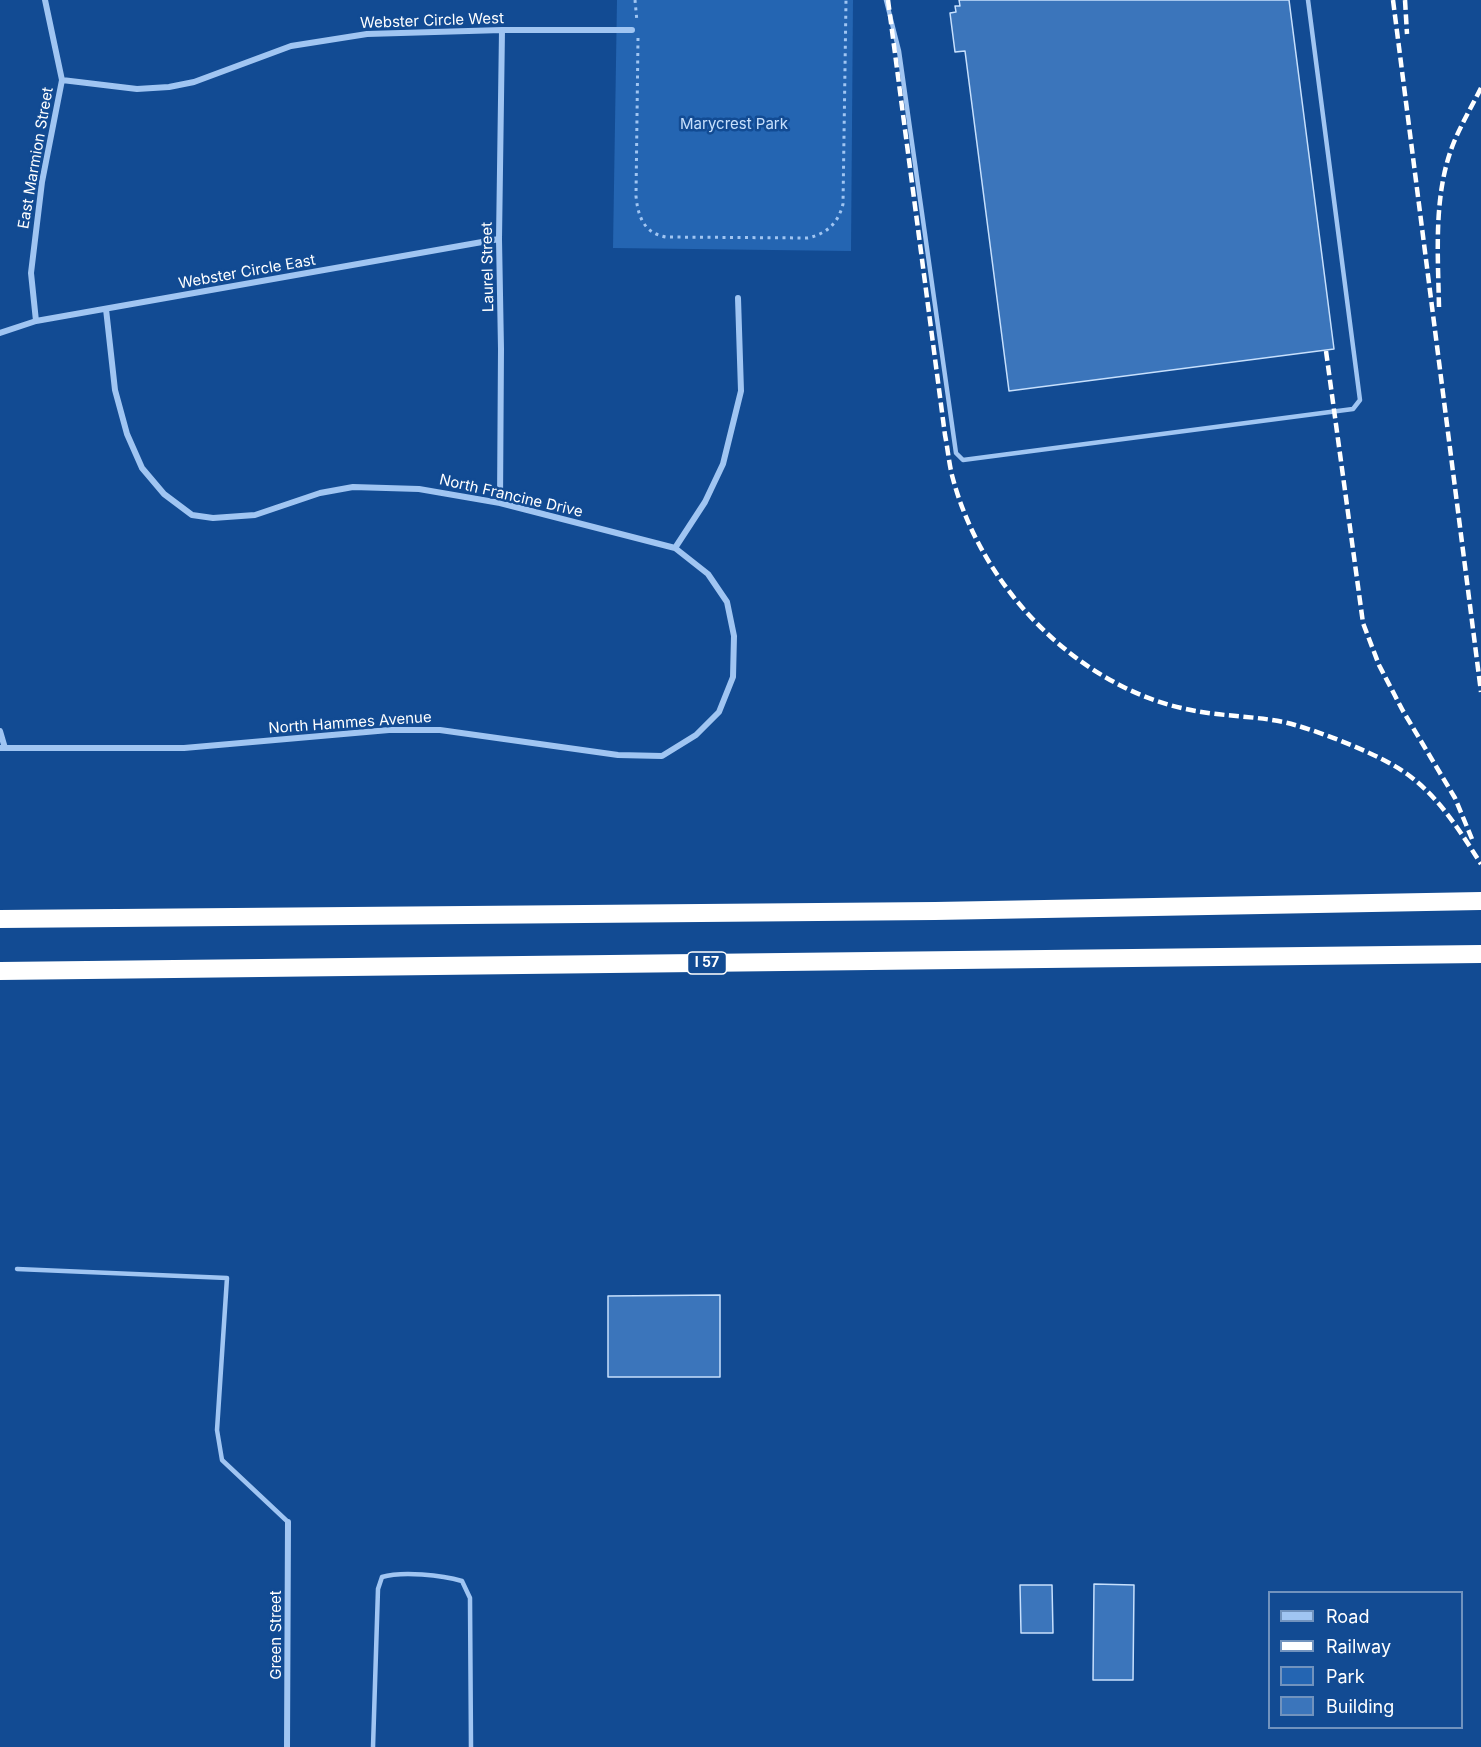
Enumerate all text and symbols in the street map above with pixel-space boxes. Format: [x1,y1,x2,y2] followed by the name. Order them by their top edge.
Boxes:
[360,9,504,33] street label: Webster Circle West
[15,86,57,230] street label: East Marmion Street
[680,115,788,133] park label: Marycrest Park
[478,222,498,312] street label: Laurel Street
[177,251,317,293] street label: Webster Circle East
[437,471,585,521] street label: North Francine Drive
[268,708,432,738] street label: North Hammes Avenue
[688,952,726,974] road number: I 57
[267,1590,285,1680] street label: Green Street
[1268,1591,1463,1729] legend
[1326,1606,1369,1627] text: Road
[1326,1636,1391,1657] text: Railway
[1326,1666,1365,1687] text: Park
[1326,1696,1394,1717] text: Building

